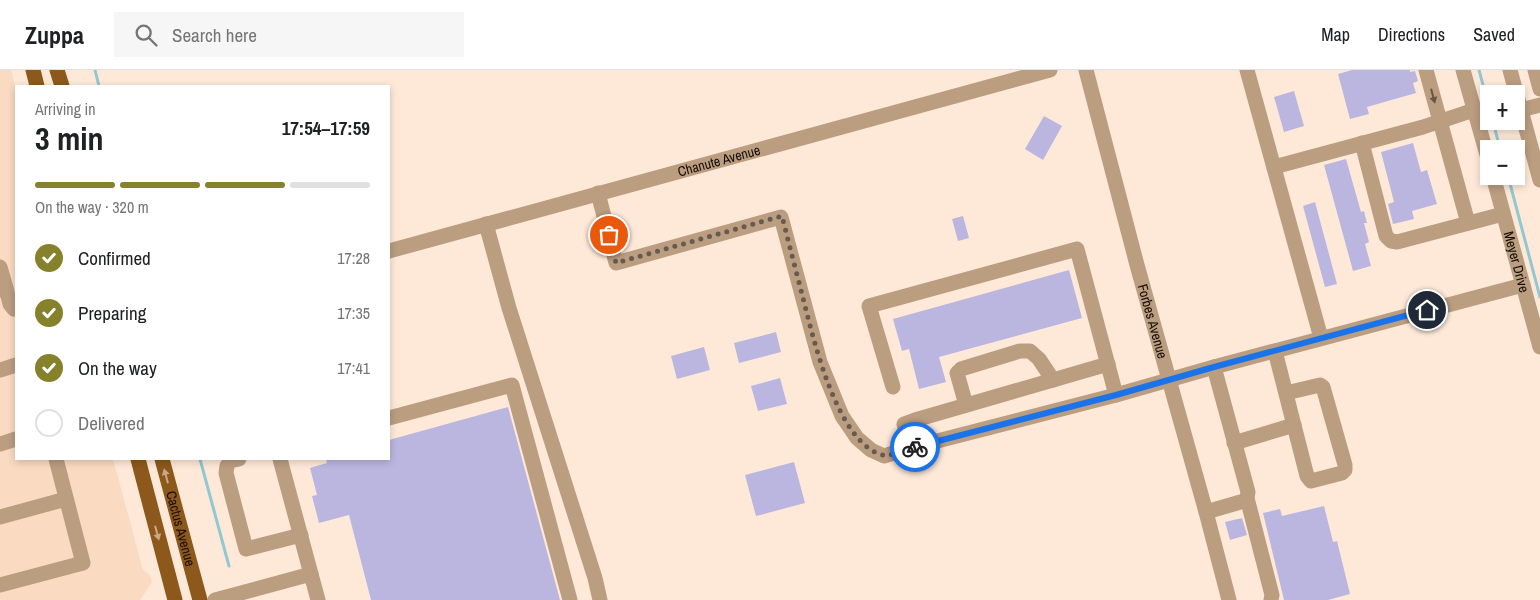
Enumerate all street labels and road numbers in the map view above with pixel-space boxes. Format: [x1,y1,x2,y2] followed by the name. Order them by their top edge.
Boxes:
[676,141,762,181] street label: Chanute Avenue
[1500,229,1534,294] street label: Meyer Drive
[1134,282,1172,361] street label: Forbes Avenue
[162,489,199,568] street label: Cactus Avenue

